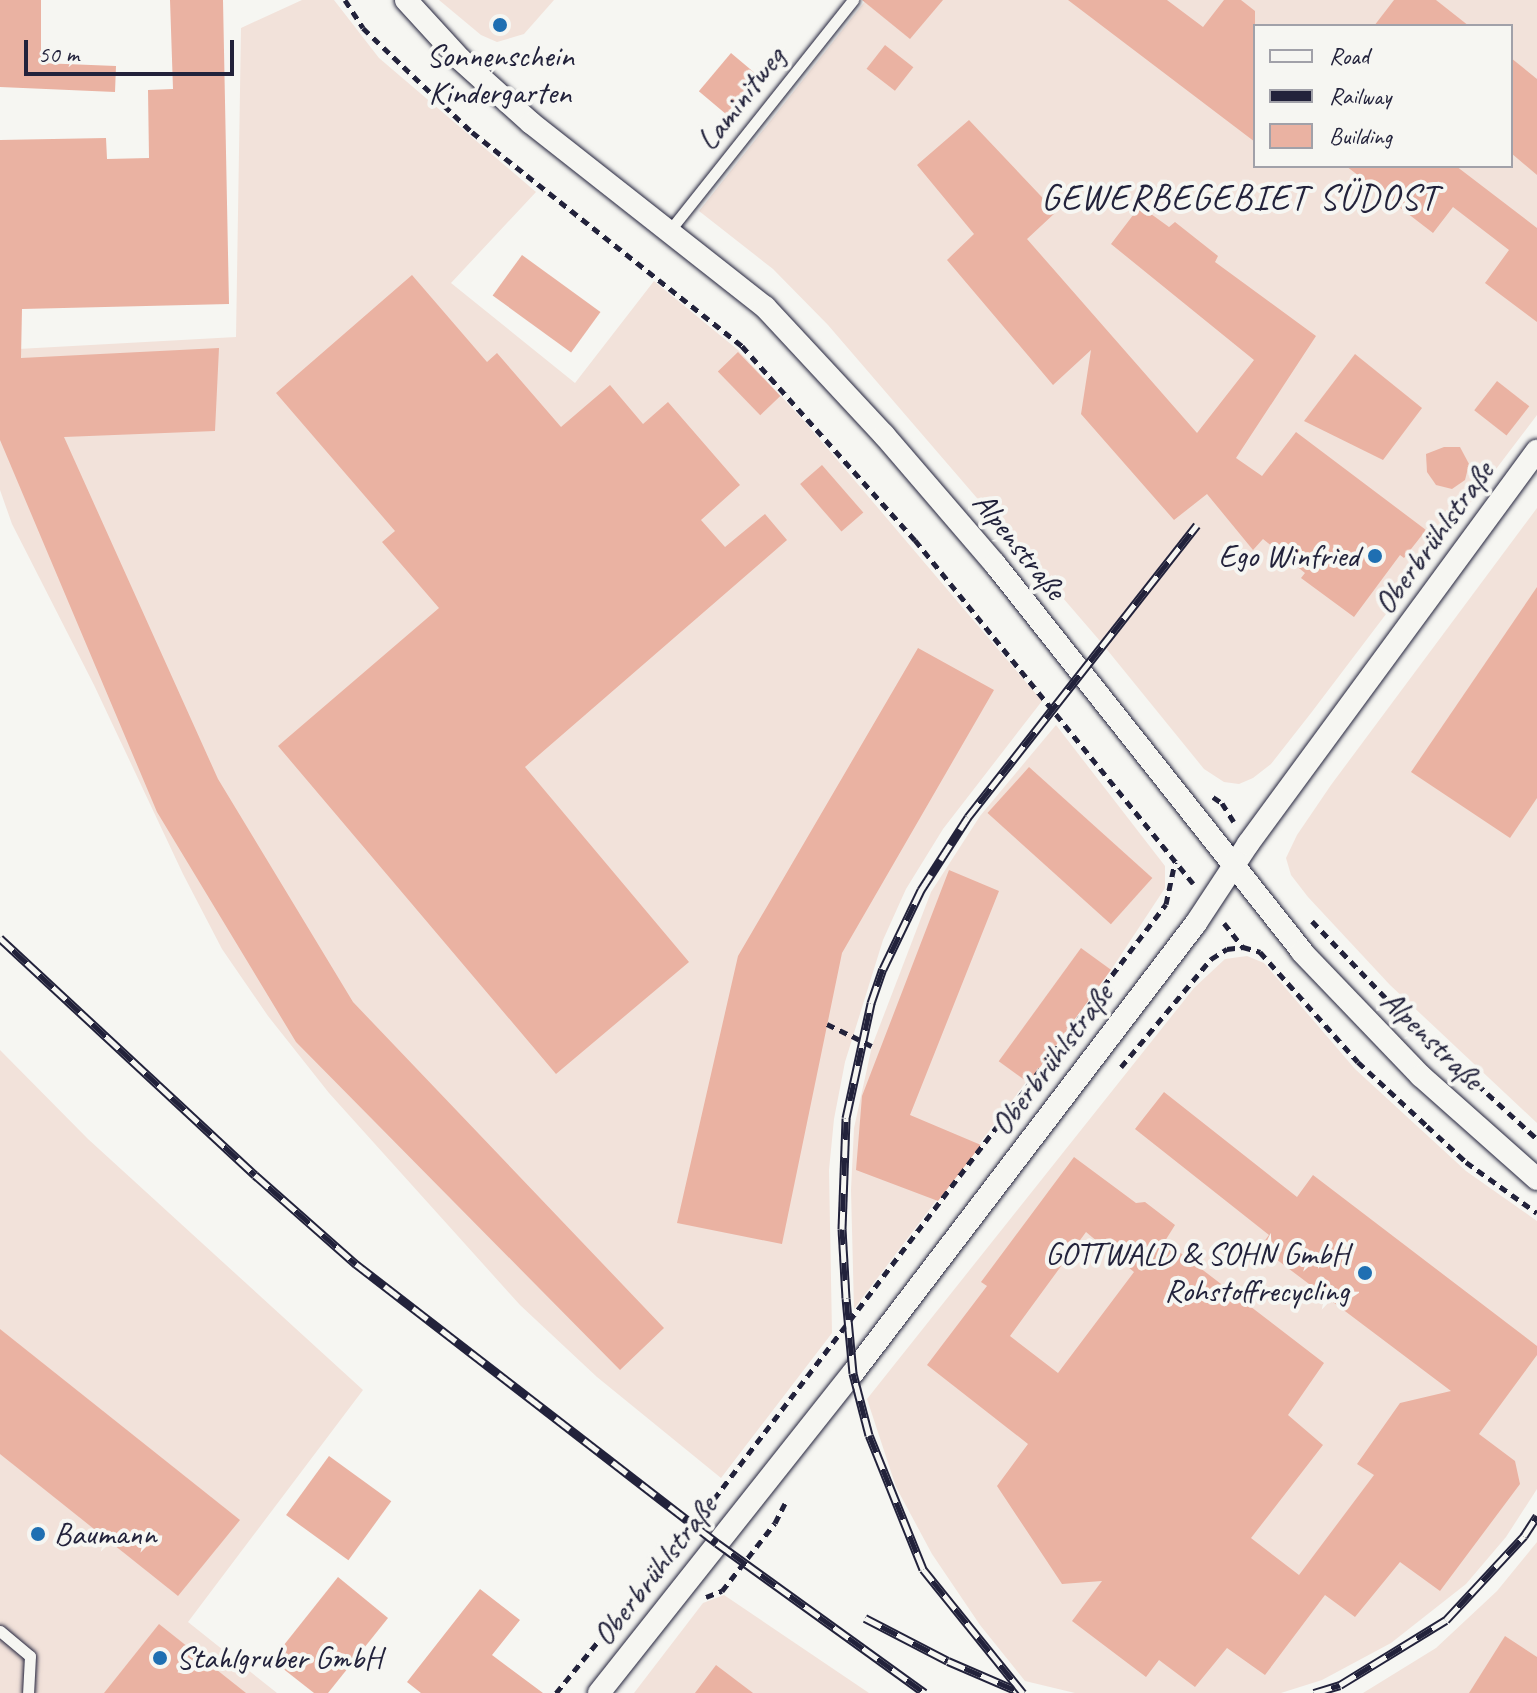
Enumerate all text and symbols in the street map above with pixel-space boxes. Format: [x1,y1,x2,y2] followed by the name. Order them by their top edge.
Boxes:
[491,16,509,34] marker: Sonnenschein Kindergarten
[28,24,238,74] scale bar
[1253,24,1513,168] legend
[426,38,574,113] place label: Sonnenschein Kindergarten
[38,39,79,69] text: 50 m
[689,40,793,158] street label: Laminitweg
[1329,41,1369,71] text: Road
[1329,81,1391,111] text: Railway
[1329,121,1392,151] text: Building
[1041,176,1439,220] district label: GEWERBEGEBIET SÜDOST
[1366,454,1502,622] street label: Oberbrühlstraße
[964,484,1074,608] street label: Alpenstraße
[1217,537,1359,575] place label: Ego Winfried
[1366,547,1384,565] marker: Ego Winfried
[983,977,1121,1143] street label: Oberbrühlstraße
[1373,982,1491,1098] street label: Alpenstraße
[1045,1236,1349,1311] place label: GOTTWALD & SOHN GmbH Rohstoffrecycling
[1356,1264,1374,1282] marker: GOTTWALD & SOHN GmbH Rohstoffrecycling
[585,1488,725,1654] street label: Oberbrühlstraße
[54,1515,156,1553] place label: Baumann
[29,1525,47,1543] marker: Baumann
[176,1639,381,1677] place label: Stahlgruber GmbH
[151,1649,169,1667] marker: Stahlgruber GmbH

